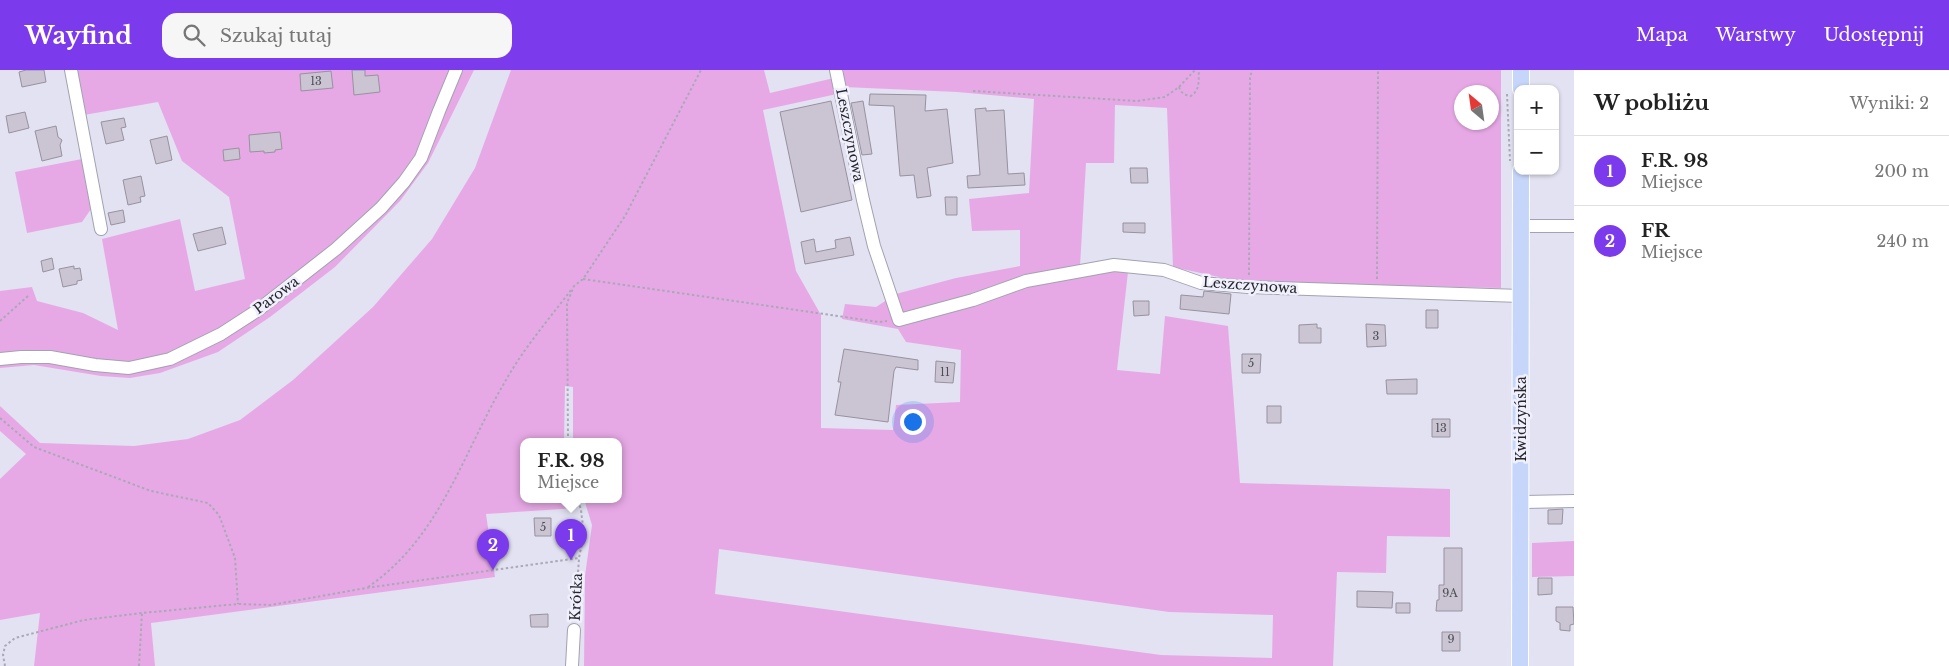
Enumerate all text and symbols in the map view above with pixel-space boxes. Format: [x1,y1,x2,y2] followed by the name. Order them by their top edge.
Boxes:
[162,13,512,58] search box
[25,21,132,50] text: Wayfind
[180,21,208,49] icon: search
[220,24,332,47] text: Szukaj tutaj
[1636,24,1688,46] text: Mapa
[1716,24,1796,46] text: Warstwy
[1824,24,1924,46] text: Udostępnij
[310,74,322,88] house number: 13
[1454,85,1499,130] north arrow
[1514,85,1559,175] map controls
[1514,85,1559,130] button: +
[832,87,868,183] street label: Leszczynowa
[1594,90,1709,116] text: W pobliżu
[1850,93,1929,113] text: Wyniki: 2
[1514,130,1559,175] button: −
[1641,149,1708,172] text: F.R. 98
[1607,161,1613,181] text: 1
[1875,161,1929,181] text: 200 m
[1641,172,1703,192] text: Miejsce
[1641,219,1670,242] text: FR
[1605,231,1615,251] text: 2
[1877,231,1929,251] text: 240 m
[1641,242,1703,262] text: Miejsce
[250,272,302,318] street label: Parowa
[1202,273,1298,297] street label: Leszczynowa
[1373,329,1380,343] house number: 3
[1248,356,1254,370] house number: 5
[940,365,950,379] house number: 11
[1512,376,1530,462] street label: Kwidzyńska
[900,409,926,435] your location
[1435,421,1447,435] house number: 13
[520,438,622,503] popup
[537,449,605,472] text: F.R. 98
[537,472,599,492] text: Miejsce
[555,519,587,560] pin: 1
[540,520,546,534] house number: 5
[477,529,509,570] pin: 2
[566,572,586,622] street label: Krótka
[1442,586,1458,600] house number: 9A
[1447,632,1455,646] house number: 9

